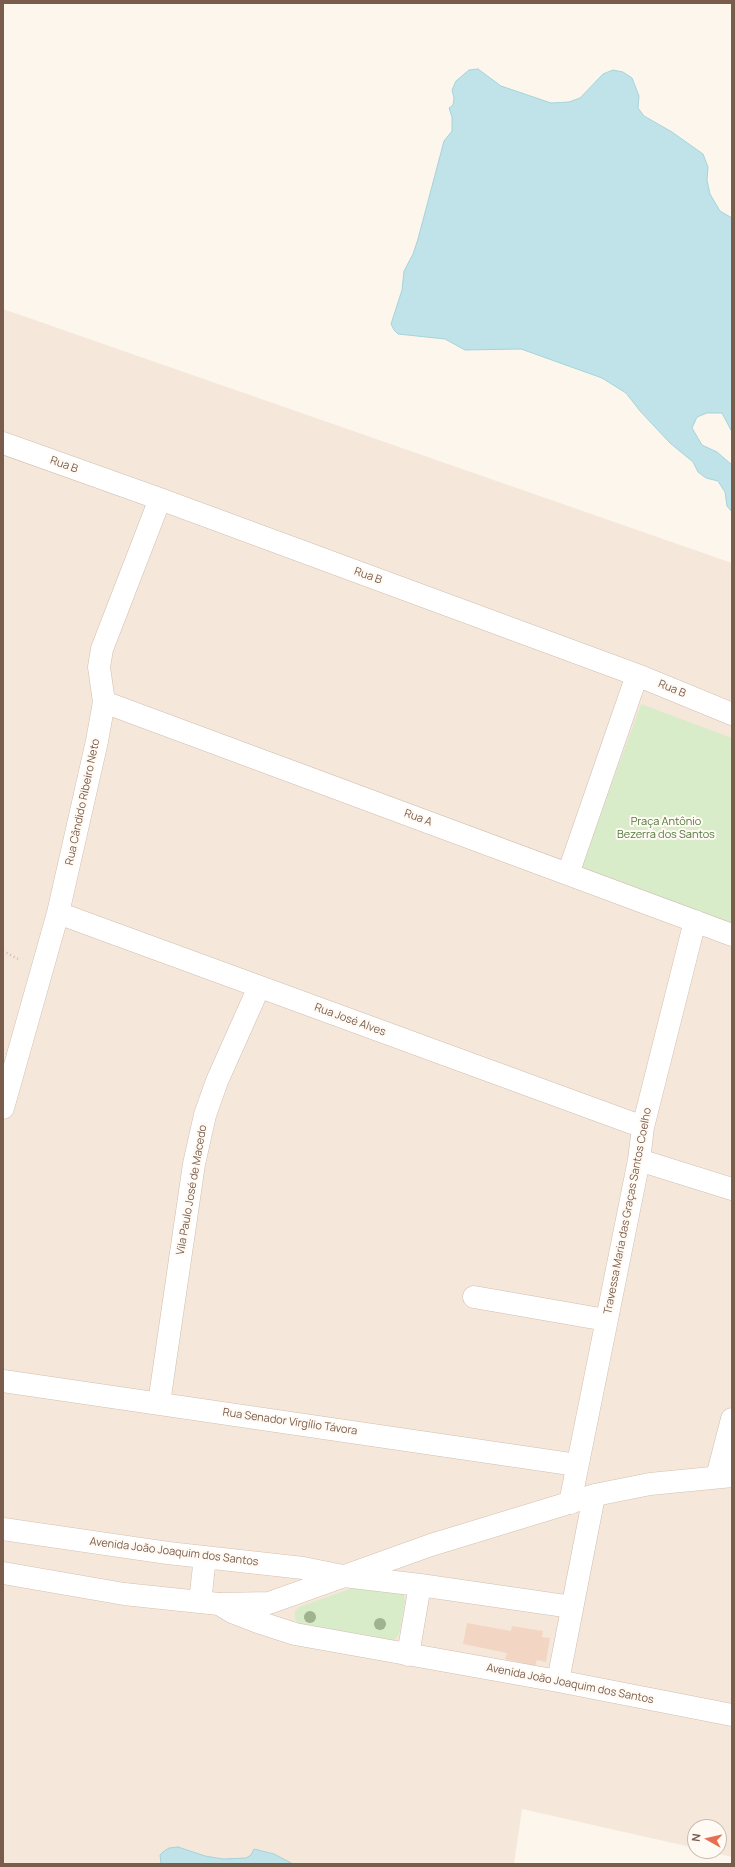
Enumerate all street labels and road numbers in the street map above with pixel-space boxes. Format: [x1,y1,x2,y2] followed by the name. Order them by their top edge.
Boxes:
[48,454,80,476] street label: Rua B
[352,565,384,587] street label: Rua B
[656,678,688,700] street label: Rua B
[63,738,103,866] street label: Rua Cândido Ribeiro Neto
[402,807,434,829] street label: Rua A
[313,1001,387,1039] street label: Rua José Alves
[601,1107,655,1315] street label: Travessa Maria das Graças Santos Coelho
[174,1124,210,1256] street label: Vila Paulo José de Macedo
[222,1406,358,1438] street label: Rua Senador Virgílio Távora
[89,1535,259,1569] street label: Avenida João Joaquim dos Santos
[485,1661,655,1707] street label: Avenida João Joaquim dos Santos

